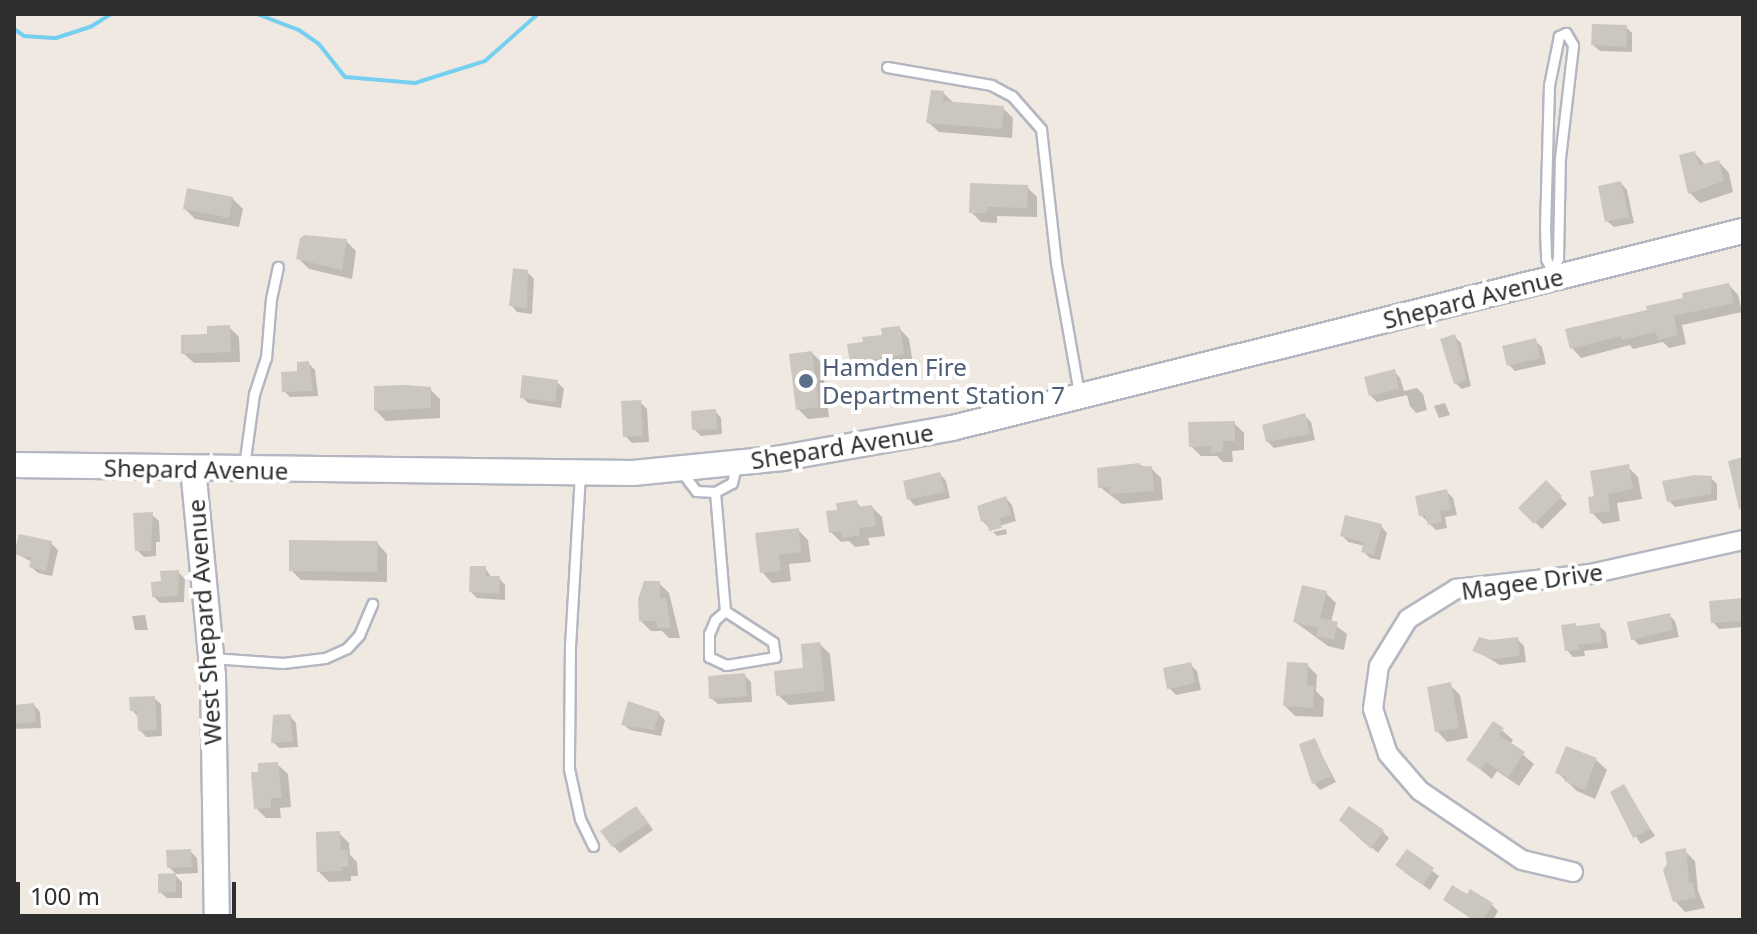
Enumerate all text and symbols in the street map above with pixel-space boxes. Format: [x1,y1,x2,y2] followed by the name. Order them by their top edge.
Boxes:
[1380,262,1566,334] street label: Shepard Avenue
[822,353,1065,409] place label: Hamden Fire Department Station 7
[797,372,815,390] marker: Hamden Fire Department Station 7
[749,417,935,475] street label: Shepard Avenue
[104,453,288,485] street label: Shepard Avenue
[181,498,227,746] street label: West Shepard Avenue
[1459,557,1605,605] street label: Magee Drive
[20,866,240,916] scale bar
[30,879,100,912] text: 100 m

